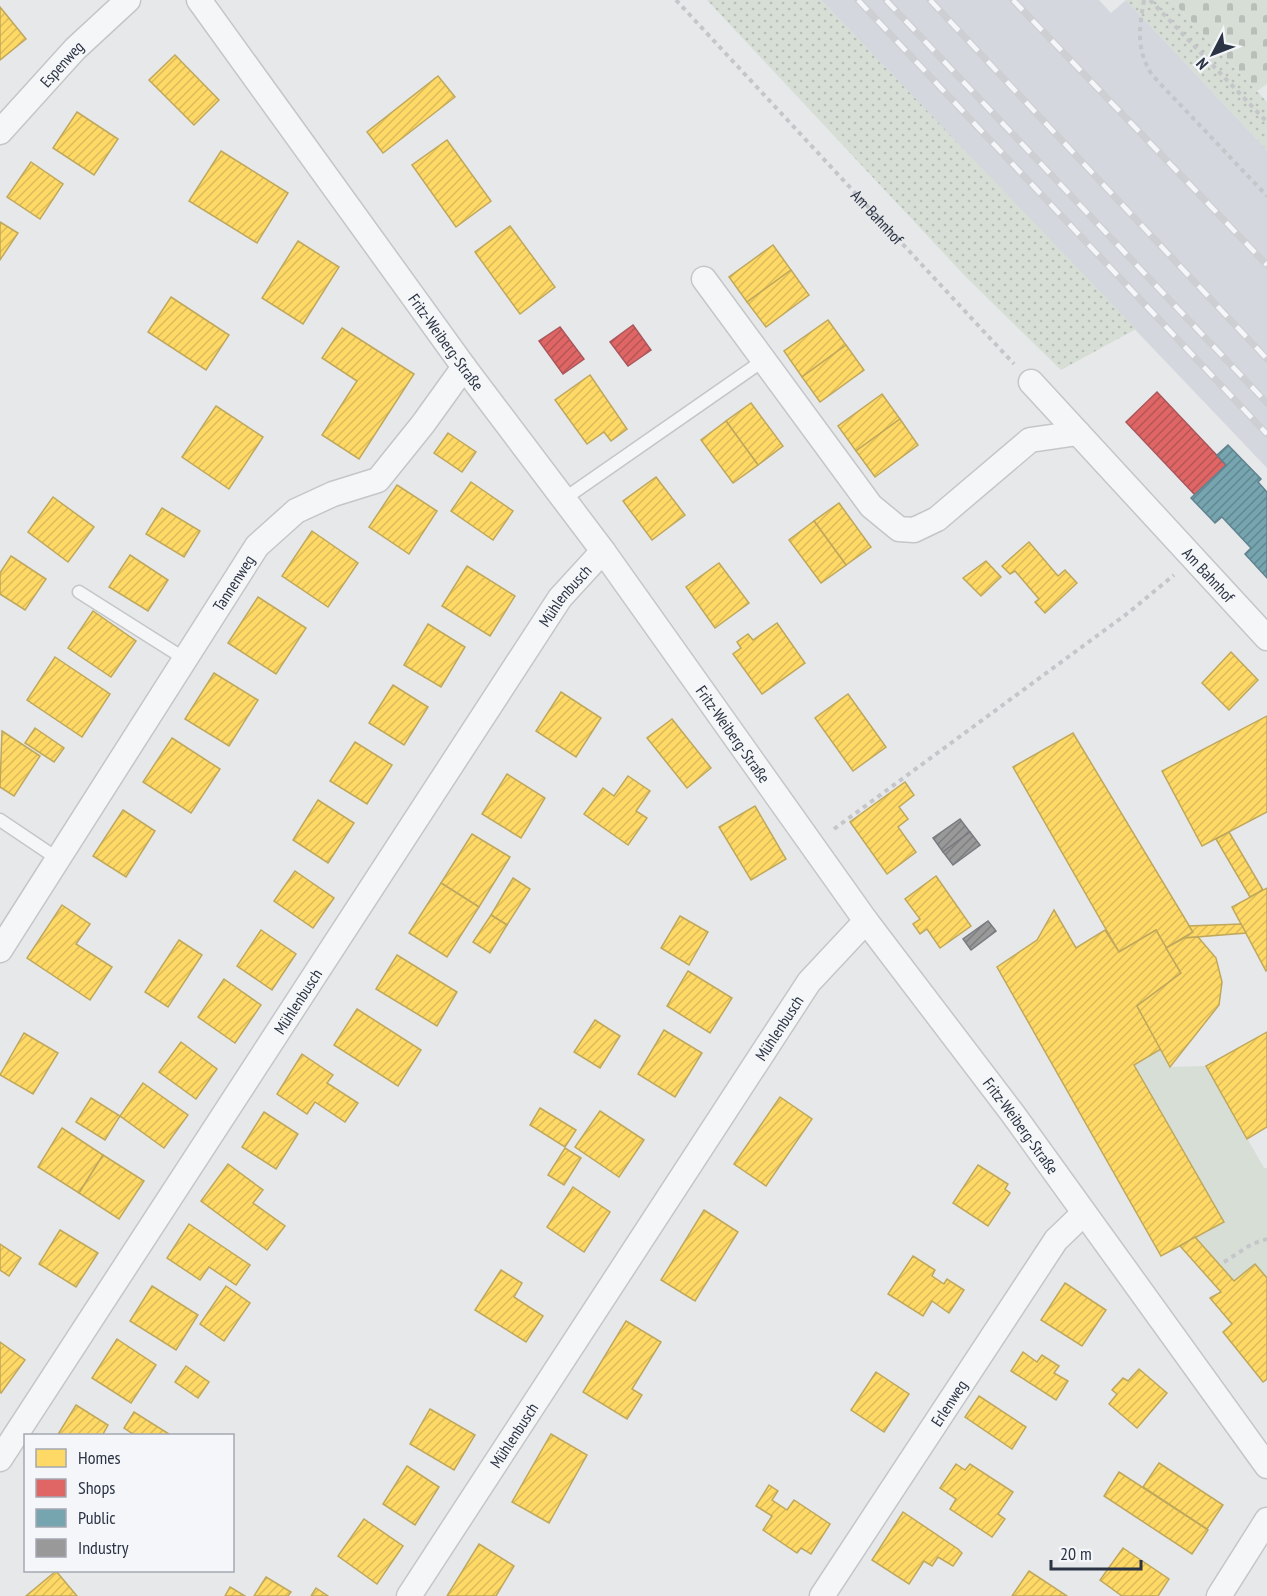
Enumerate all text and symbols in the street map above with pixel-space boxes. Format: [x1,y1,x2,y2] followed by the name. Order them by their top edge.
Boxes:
[1183,24,1243,84] north arrow
[36,36,88,91] street label: Espenweg
[1192,54,1212,74] text: N
[847,185,908,249] street label: Am Bahnhof
[404,290,488,394] street label: Fritz-Weiberg-Straße
[1178,543,1239,607] street label: Am Bahnhof
[208,551,259,615] street label: Tannenweg
[534,560,596,630] street label: Mühlenbusch
[692,681,775,787] street label: Fritz-Weiberg-Straße
[269,965,326,1038] street label: Mühlenbusch
[751,992,808,1064] street label: Mühlenbusch
[979,1073,1063,1178] street label: Fritz-Weiberg-Straße
[926,1376,971,1430] street label: Erlenweg
[485,1399,542,1471] street label: Mühlenbusch
[24,1434,234,1572] legend
[78,1446,121,1469] text: Homes
[78,1476,115,1499] text: Shops
[78,1506,116,1529] text: Public
[1051,1533,1141,1571] scale bar
[78,1536,129,1559] text: Industry
[1060,1542,1092,1565] text: 20 m

